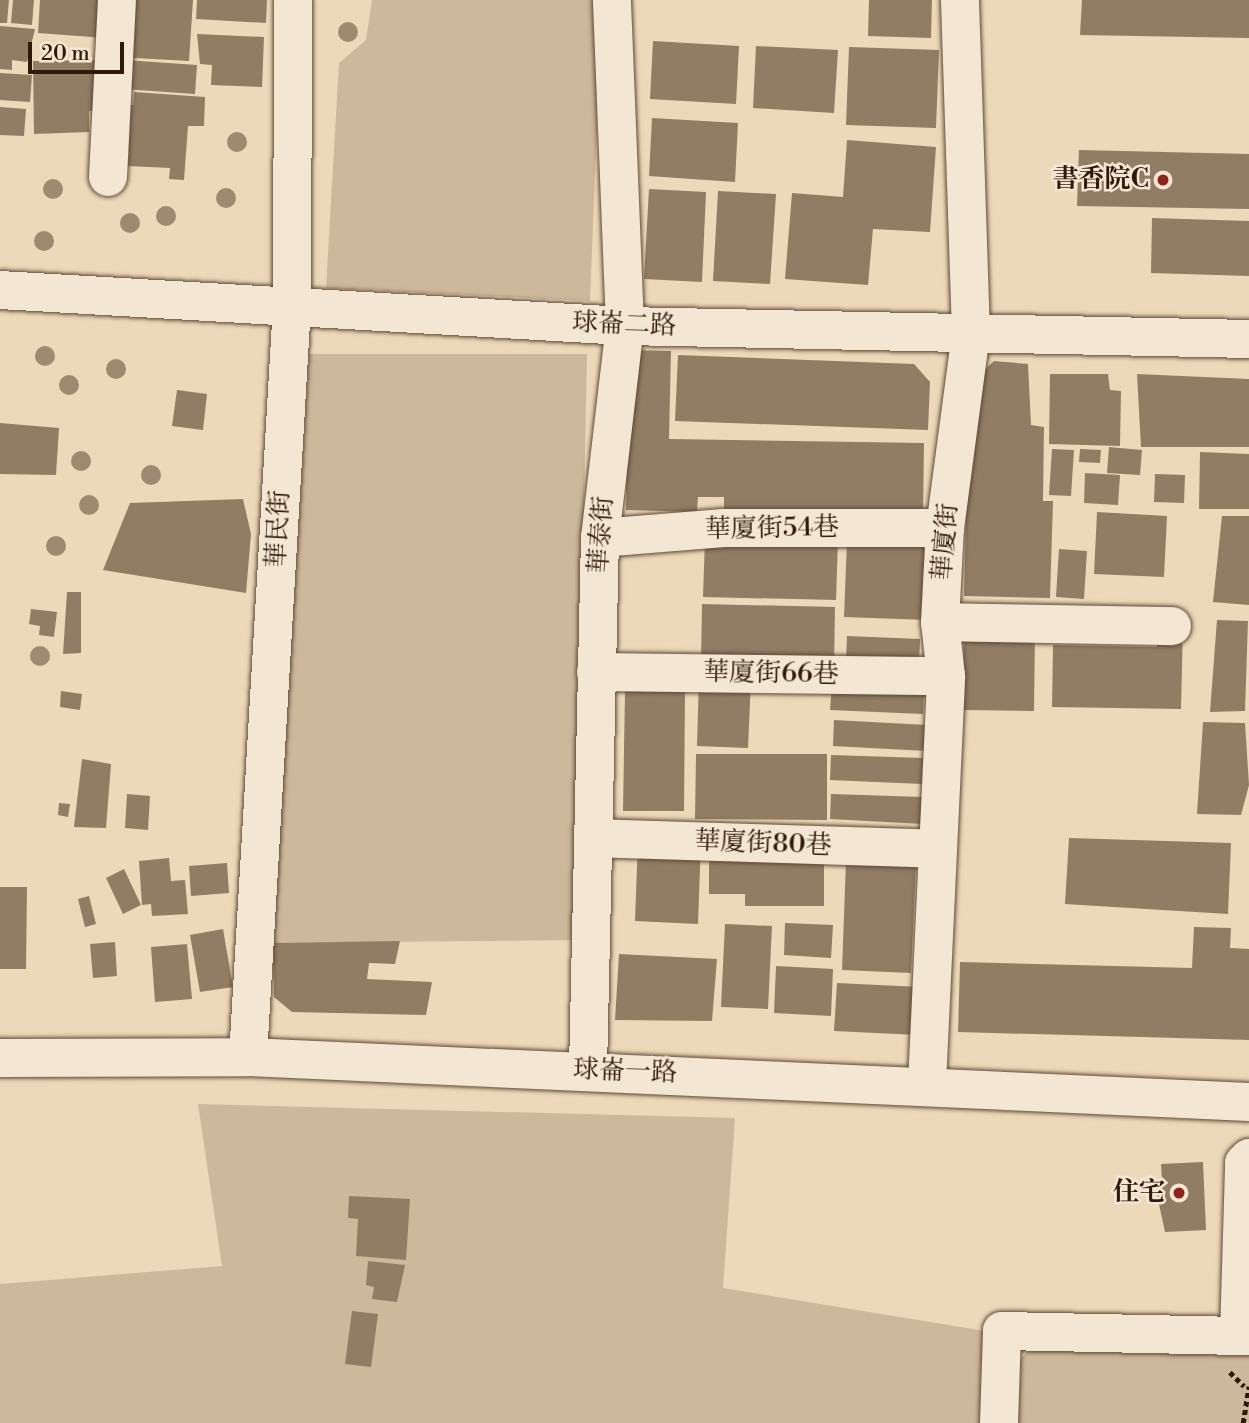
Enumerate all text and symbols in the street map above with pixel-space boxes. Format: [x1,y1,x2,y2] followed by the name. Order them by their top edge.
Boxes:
[32,28,128,72] scale bar
[41,41,90,67] text: 20 m
[1053,164,1149,196] place label: 書香院C
[1155,172,1171,188] marker: 書香院C
[571,308,677,342] street label: 球崙二路
[261,489,297,569] street label: 華民街
[584,495,620,575] street label: 華泰街
[927,502,965,582] street label: 華廈街
[705,512,839,546] street label: 華廈街54巷
[703,657,839,691] street label: 華廈街66巷
[694,826,832,862] street label: 華廈街80巷
[572,1055,678,1089] street label: 球崙一路
[1113,1177,1165,1209] place label: 住宅
[1171,1185,1187,1201] marker: 住宅

